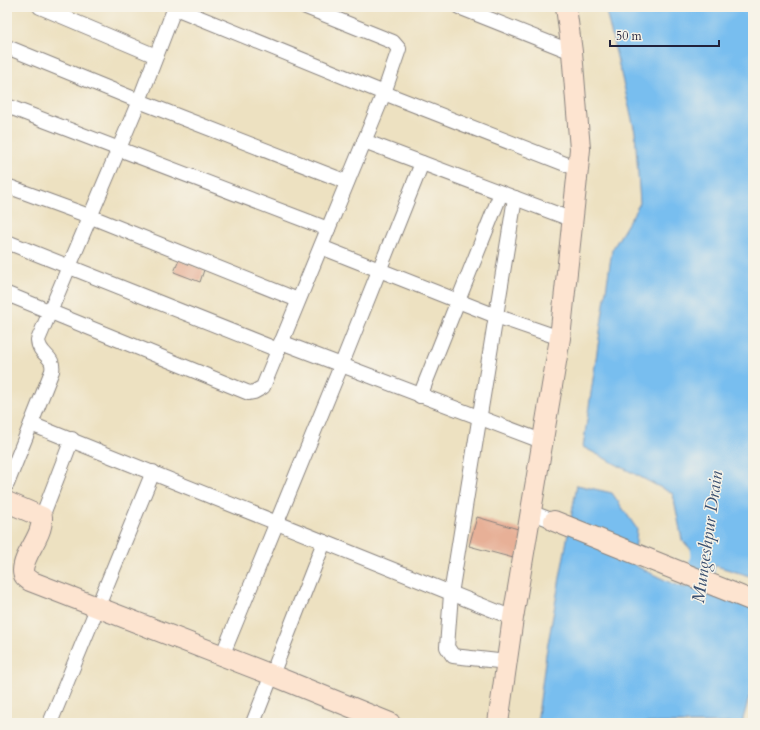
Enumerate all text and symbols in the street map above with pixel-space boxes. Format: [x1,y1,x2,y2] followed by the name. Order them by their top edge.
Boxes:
[610,22,719,48] scale bar
[616,28,643,44] text: 50 m
[686,469,729,605] water label: Mungeshpur Drain

